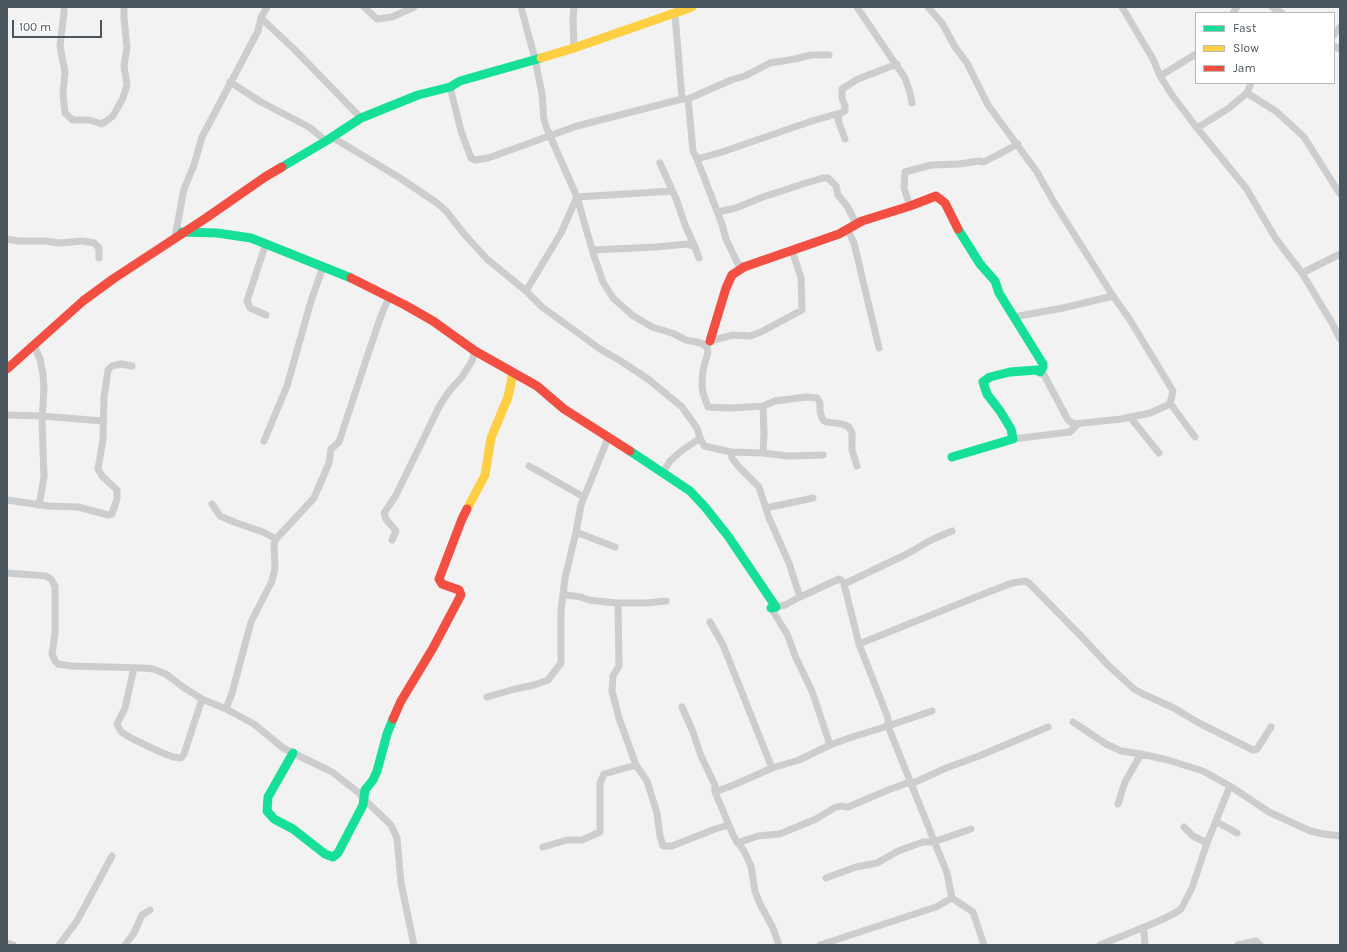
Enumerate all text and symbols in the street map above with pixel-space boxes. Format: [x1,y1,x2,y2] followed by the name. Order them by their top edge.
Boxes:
[14,12,104,38] scale bar
[1195,12,1335,84] legend
[19,20,51,34] text: 100 m
[1233,21,1256,35] text: Fast
[1233,41,1259,55] text: Slow
[1233,61,1256,75] text: Jam

